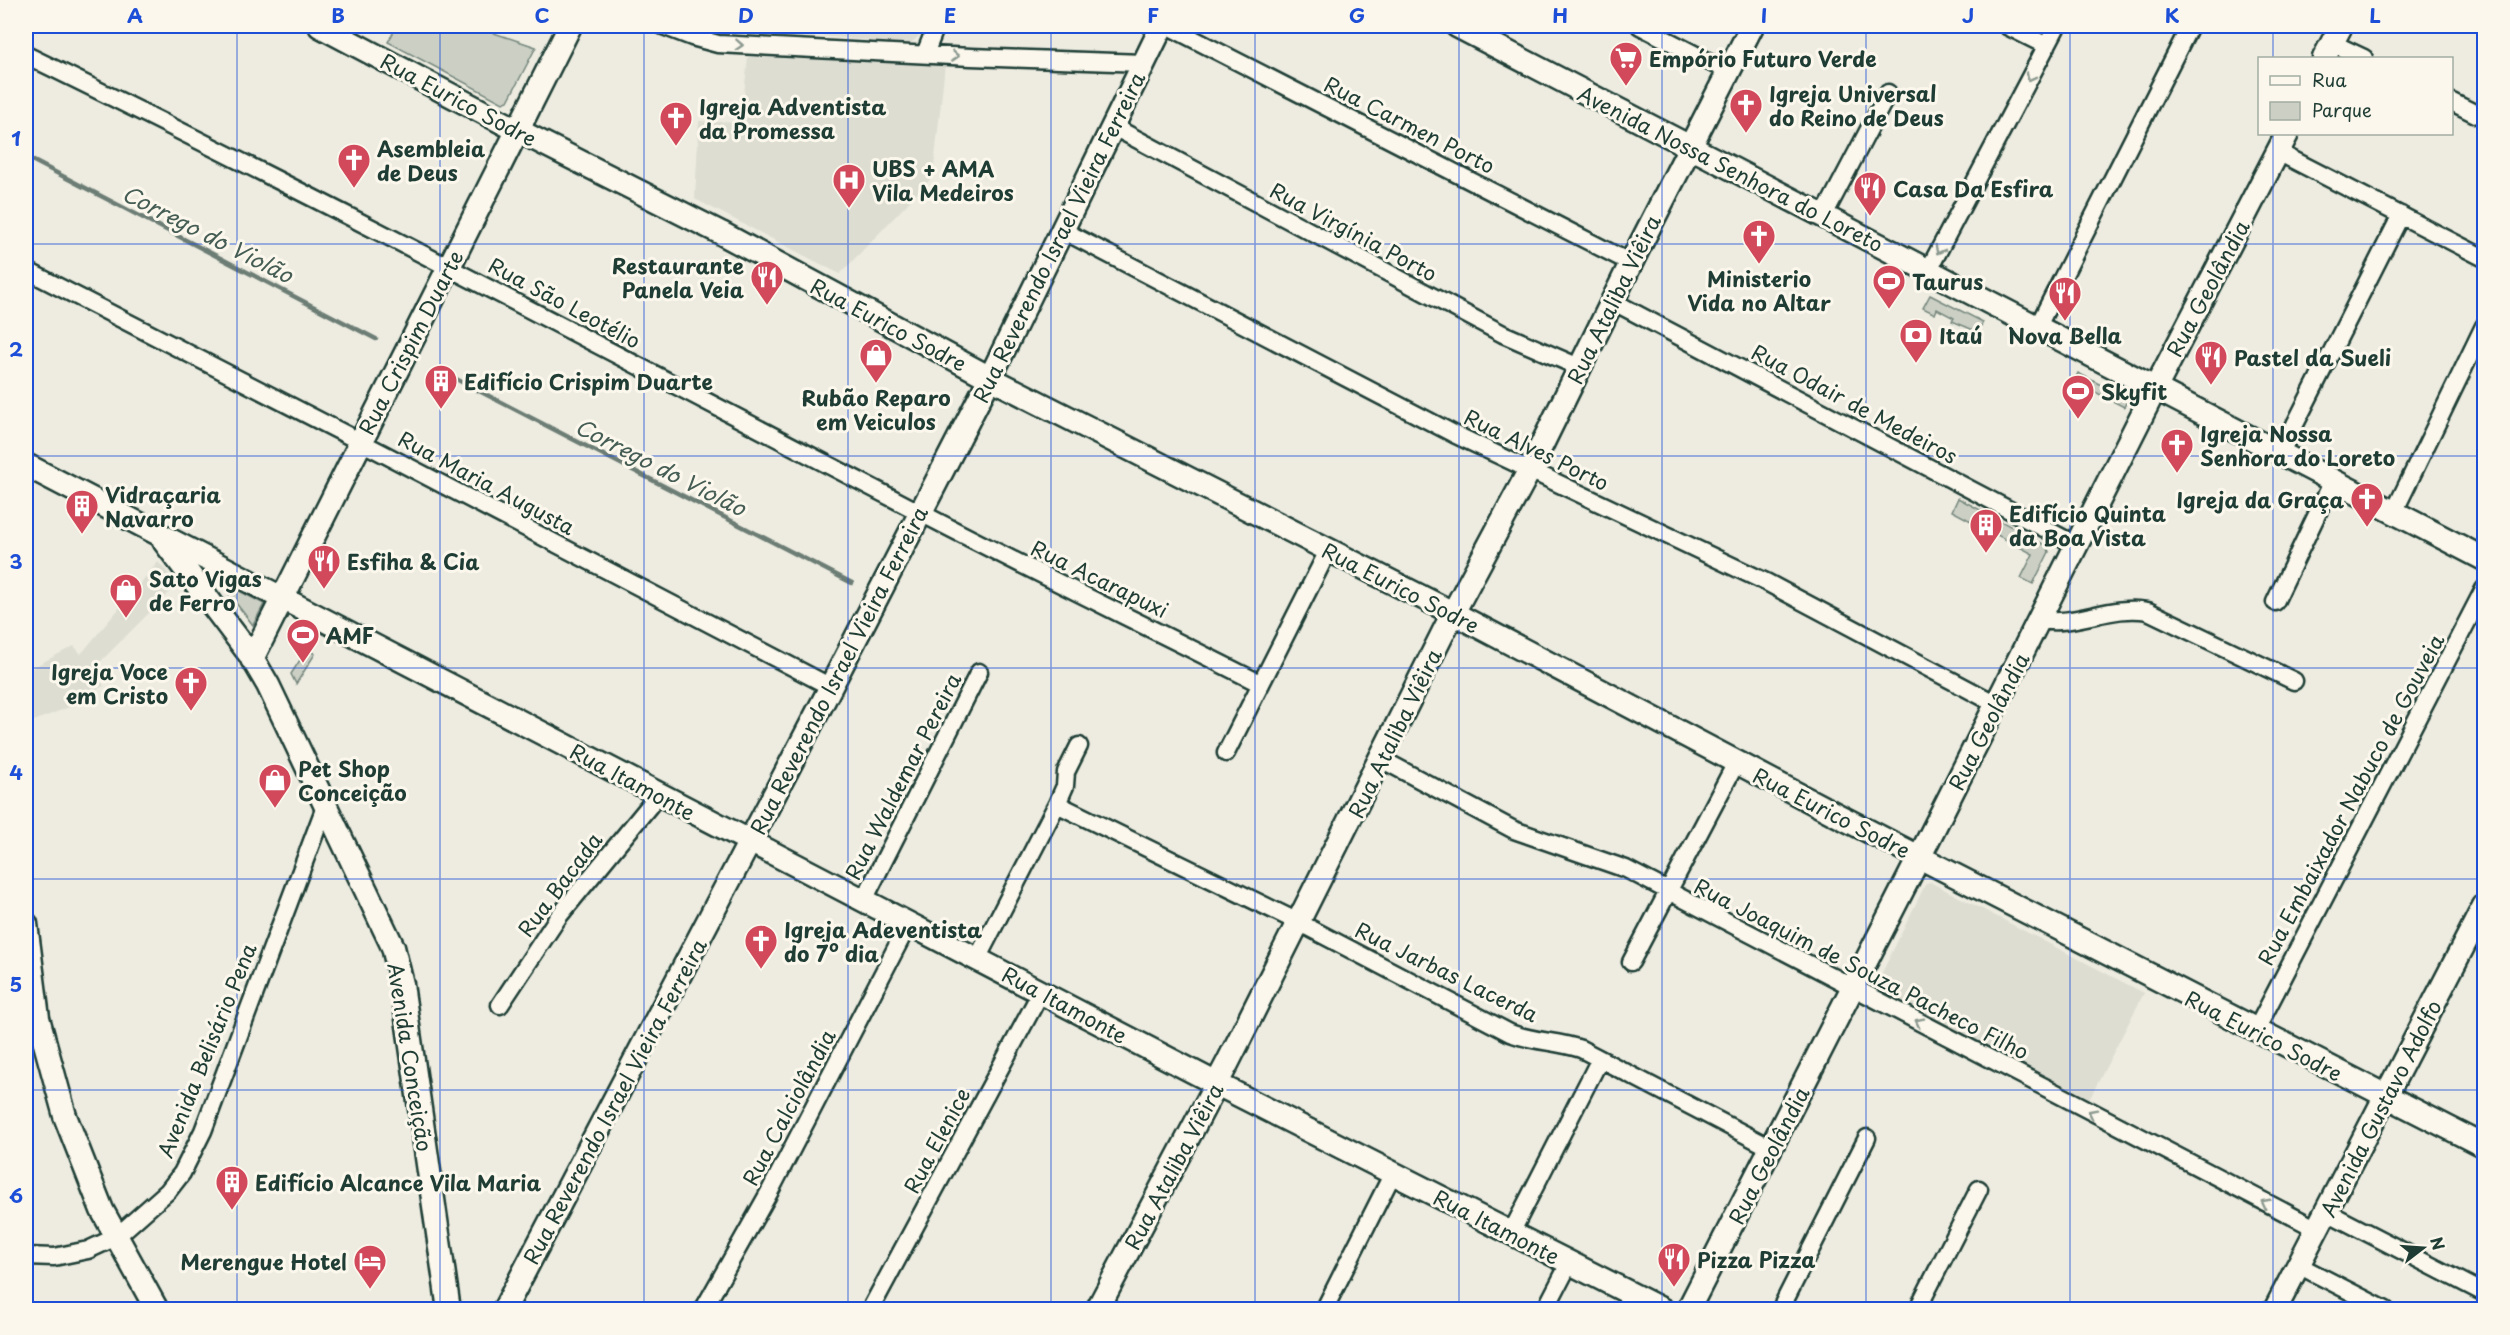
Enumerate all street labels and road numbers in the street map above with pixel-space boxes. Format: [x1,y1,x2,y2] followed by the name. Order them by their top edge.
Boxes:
[375,44,543,154] street label: Rua Eurico Sodre
[964,66,1152,408] street label: Rua Reverendo Israel Vieira Ferreira
[1319,67,1501,181] street label: Rua Carmen Porto
[1573,77,1889,259] street label: Avenida Nossa Senhora do Loreto
[1265,173,1443,289] street label: Rua Virgínia Porto
[1558,208,1668,389] street label: Rua Ataliba Viêira
[2157,213,2257,362] street label: Rua Geolândia
[350,244,470,440] street label: Rua Crispim Duarte
[483,248,647,356] street label: Rua São Leotélio
[805,269,973,379] street label: Rua Eurico Sodre
[1746,335,1964,471] street label: Rua Odair de Medeiros
[1459,400,1615,498] street label: Rua Alves Porto
[393,422,581,542] street label: Rua Maria Augusta
[741,500,935,840] street label: Rua Reverendo Israel Vieira Ferreira
[1026,531,1174,625] street label: Rua Acarapuxi
[1317,533,1485,641] street label: Rua Eurico Sodre
[2249,627,2451,970] street label: Rua Embaixador Nabuco de Gouveia
[1339,642,1449,823] street label: Rua Ataliba Viêira
[1940,646,2037,795] street label: Rua Geolândia
[836,666,968,885] street label: Rua Waldemar Pereira
[565,735,701,827] street label: Rua Itamonte
[1748,758,1916,866] street label: Rua Eurico Sodre
[509,824,609,943] street label: Rua Bacada
[1689,869,2035,1067] street label: Rua Joaquim de Souza Pacheco Filho
[1350,913,1544,1029] street label: Rua Jarbas Lacerda
[514,933,714,1269] street label: Rua Reverendo Israel Vieira Ferreira
[148,938,264,1162] street label: Avenida Belisário Pena
[997,958,1133,1050] street label: Rua Itamonte
[380,960,442,1154] street label: Avenida Conceição
[2180,981,2348,1089] street label: Rua Eurico Sodre
[2311,994,2449,1222] street label: Avenida Gustavo Adolfo
[733,1023,843,1191] street label: Rua Calciolândia
[1116,1076,1231,1255] street label: Rua Ataliba Viêira
[1720,1080,1817,1229] street label: Rua Geolândia
[895,1081,977,1199] street label: Rua Elenice
[1428,1180,1566,1272] street label: Rua Itamonte

